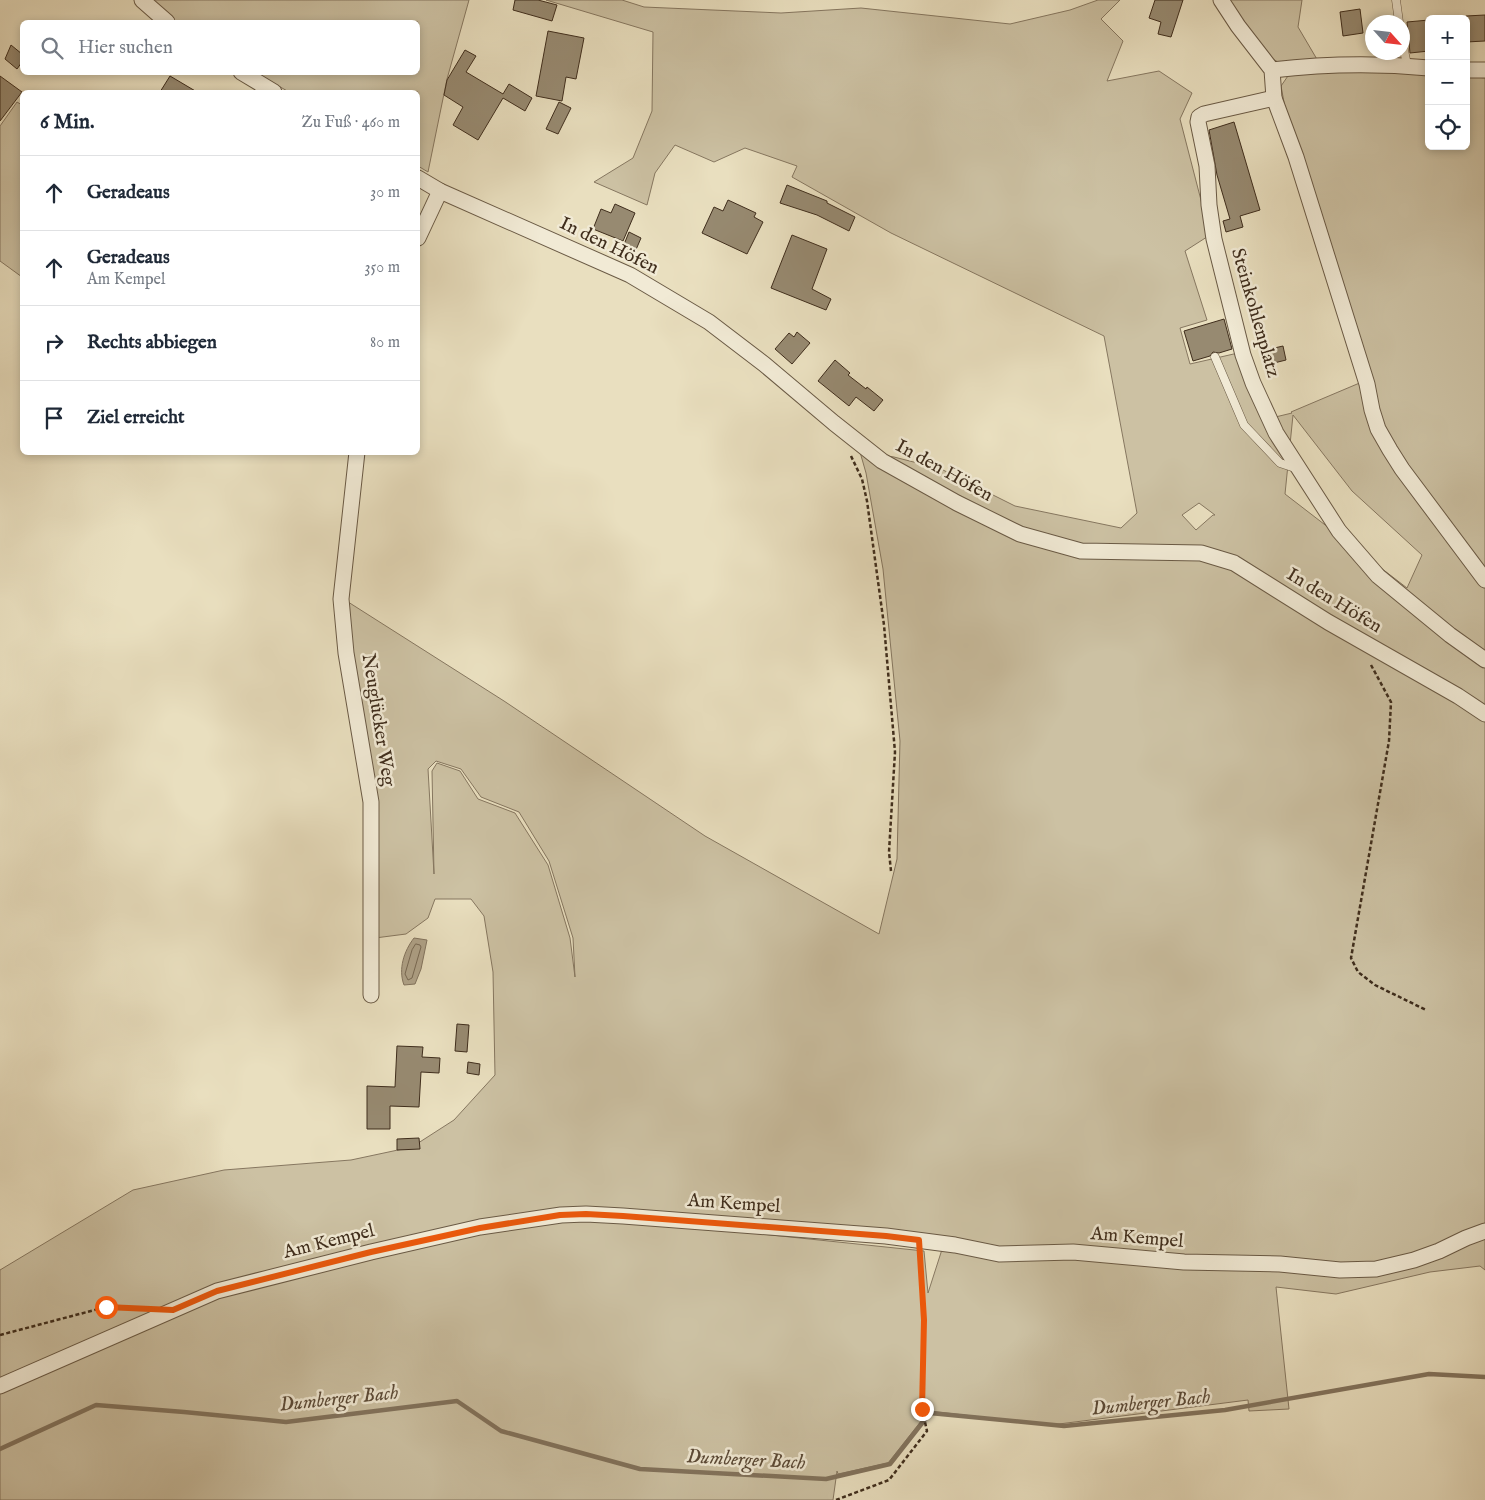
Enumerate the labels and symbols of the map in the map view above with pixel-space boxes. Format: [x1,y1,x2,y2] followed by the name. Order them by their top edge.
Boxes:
[1365,15,1410,60] north arrow
[555,212,663,280] street label: In den Höfen
[1225,246,1285,381] street label: Steinkohlenplatz
[891,434,997,508] street label: In den Höfen
[1282,563,1386,639] street label: In den Höfen
[356,652,400,789] street label: Neuglücker Weg
[686,1189,782,1219] street label: Am Kempel
[280,1219,378,1265] street label: Am Kempel
[1089,1222,1185,1254] street label: Am Kempel
[95,1296,118,1319] route start
[278,1380,400,1419] water label: Dumberger Bach
[1090,1384,1212,1423] water label: Dumberger Bach
[911,1398,934,1421] route end
[686,1444,807,1477] water label: Dumberger Bach

